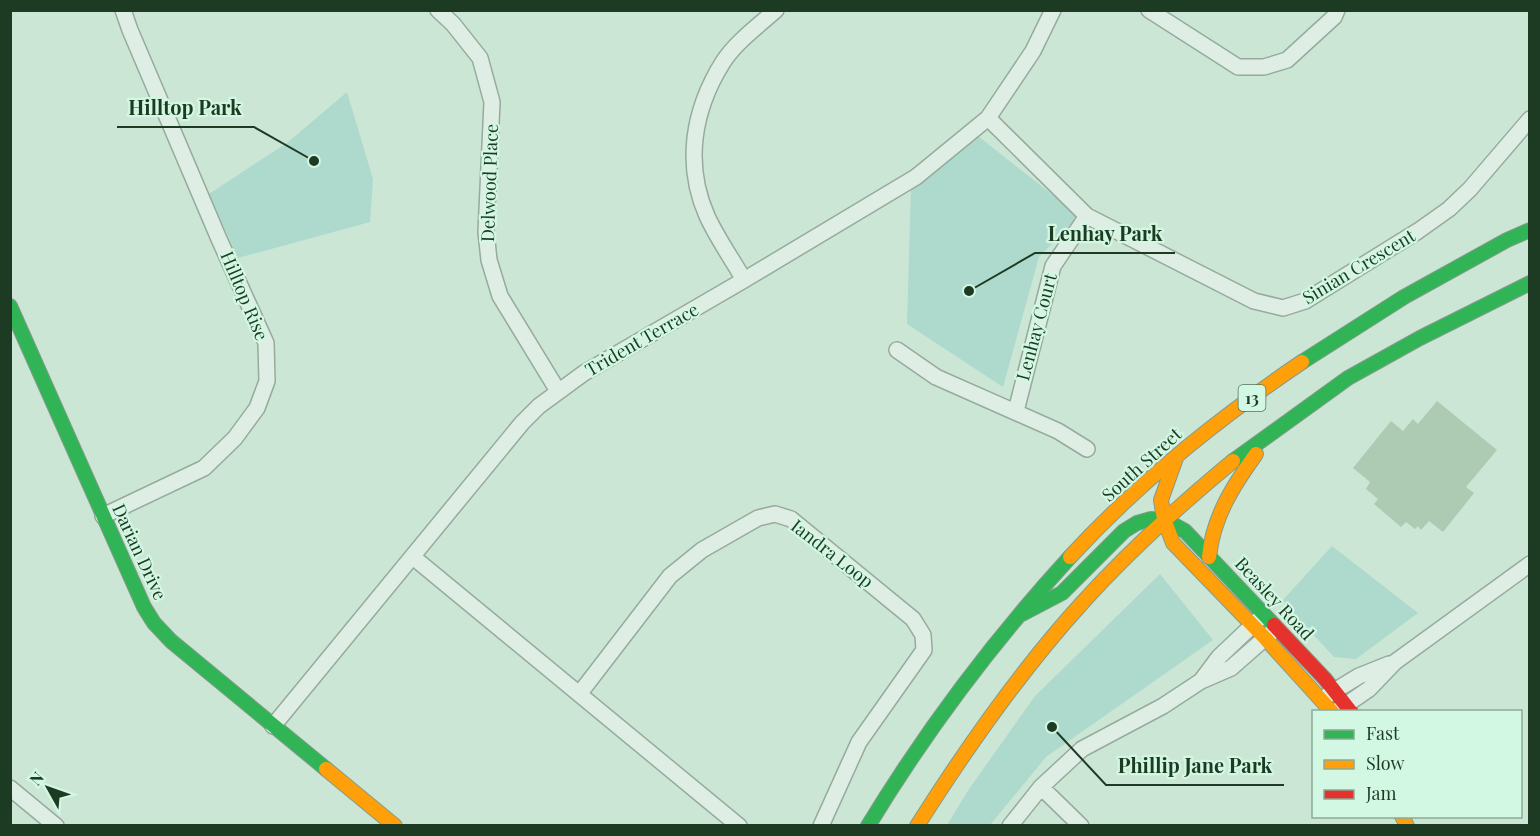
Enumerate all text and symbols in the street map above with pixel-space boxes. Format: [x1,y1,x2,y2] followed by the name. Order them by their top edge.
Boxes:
[117,89,254,127] callout: Hilltop Park
[128,93,242,120] text: Hilltop Park
[475,124,503,242] street label: Delwood Place
[1035,215,1175,253] callout: Lenhay Park
[1048,219,1163,246] text: Lenhay Park
[1298,223,1420,309] street label: Sinian Crescent
[215,247,274,344] street label: Hilltop Rise
[1010,270,1062,383] street label: Lenhay Court
[580,297,703,381] street label: Trident Terrace
[1238,385,1266,411] road number: 13
[1096,422,1187,507] street label: South Street
[107,500,173,604] street label: Darian Drive
[787,514,879,593] street label: Iandra Loop
[1230,552,1320,645] street label: Beasley Road
[1312,710,1522,818] legend
[1366,721,1400,745] text: Fast
[1106,747,1284,785] callout: Phillip Jane Park
[1118,751,1272,778] text: Phillip Jane Park
[1366,751,1404,775] text: Slow
[18,758,78,818] north arrow
[24,767,48,789] text: N
[1365,781,1396,805] text: Jam

